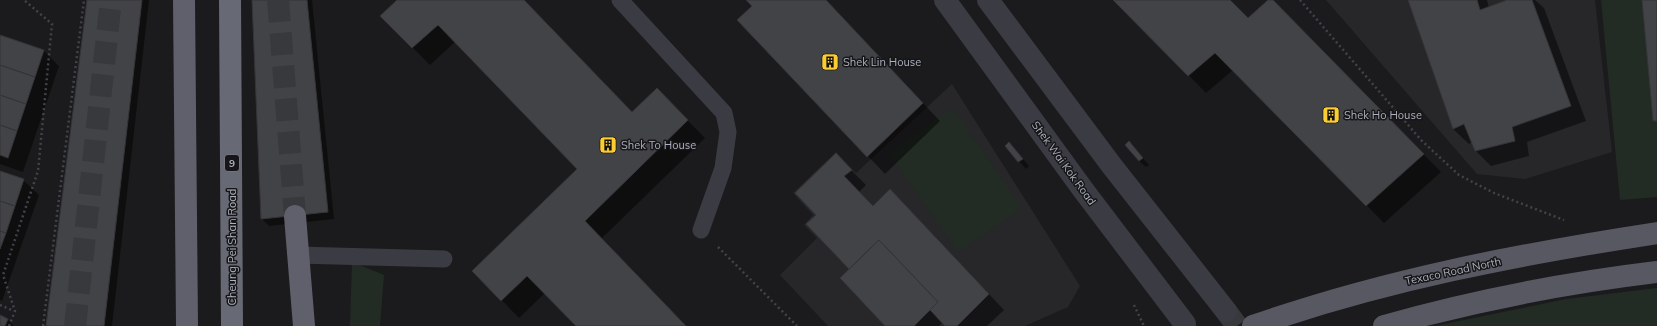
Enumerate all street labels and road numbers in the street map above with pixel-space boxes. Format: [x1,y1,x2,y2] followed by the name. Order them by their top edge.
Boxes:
[1029,118,1099,208] street label: Shek Wai Kok Road
[225,155,239,171] road number: 9
[225,189,239,305] street label: Cheung Pei Shan Road
[1404,254,1502,288] street label: Texaco Road North

